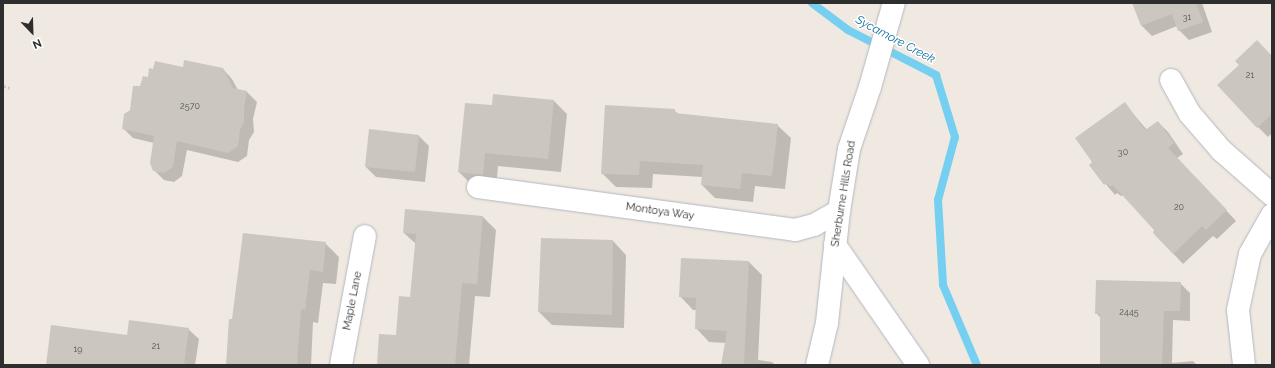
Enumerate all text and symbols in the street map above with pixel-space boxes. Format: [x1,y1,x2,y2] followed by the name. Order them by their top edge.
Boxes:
[12,12,52,52] north arrow
[1183,12,1191,22] house number: 31
[853,13,937,67] water label: Sycamore Creek
[30,36,43,51] text: N
[1246,70,1254,80] house number: 21
[180,101,200,111] house number: 2570
[829,140,859,248] street label: Sherburne Hills Road
[1118,147,1128,157] house number: 30
[625,201,695,223] street label: Montoya Way
[1174,202,1184,212] house number: 20
[341,270,365,332] street label: Maple Lane
[1119,307,1139,317] house number: 2445
[152,341,160,351] house number: 21
[73,344,83,354] house number: 19

